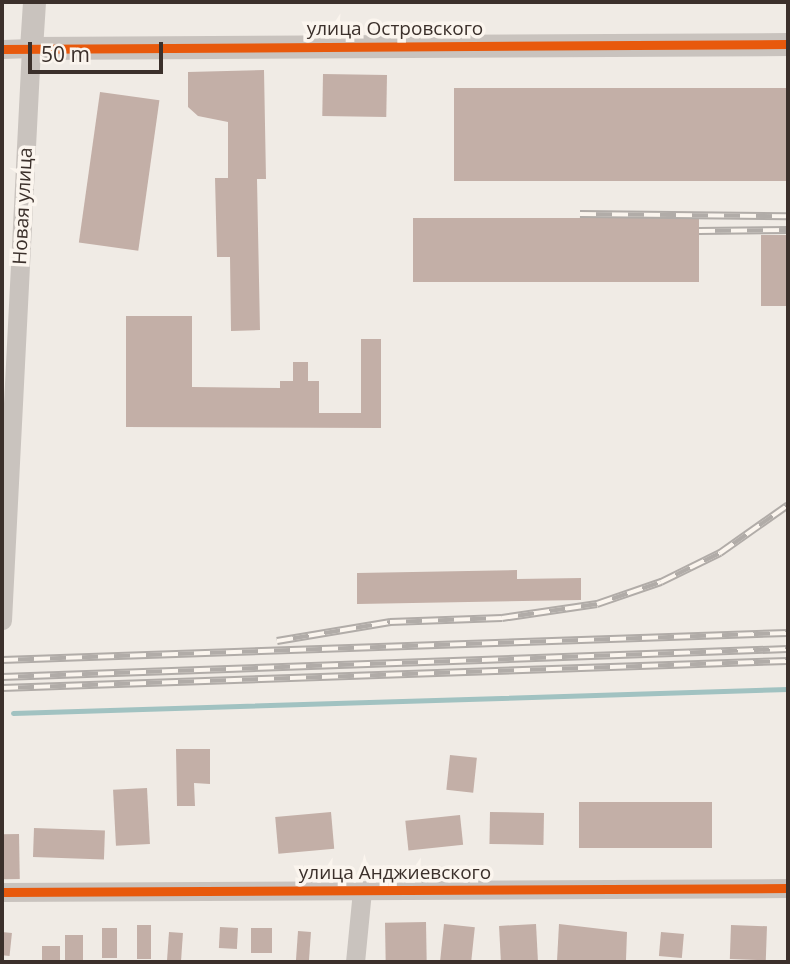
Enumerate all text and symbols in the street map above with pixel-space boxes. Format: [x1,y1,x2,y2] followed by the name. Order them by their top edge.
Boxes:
[307,18,483,40] street label: улица Островского
[32,28,166,72] scale bar
[41,40,90,68] text: 50 m
[9,147,37,265] street label: Новая улица
[299,862,491,884] street label: улица Анджиевского

